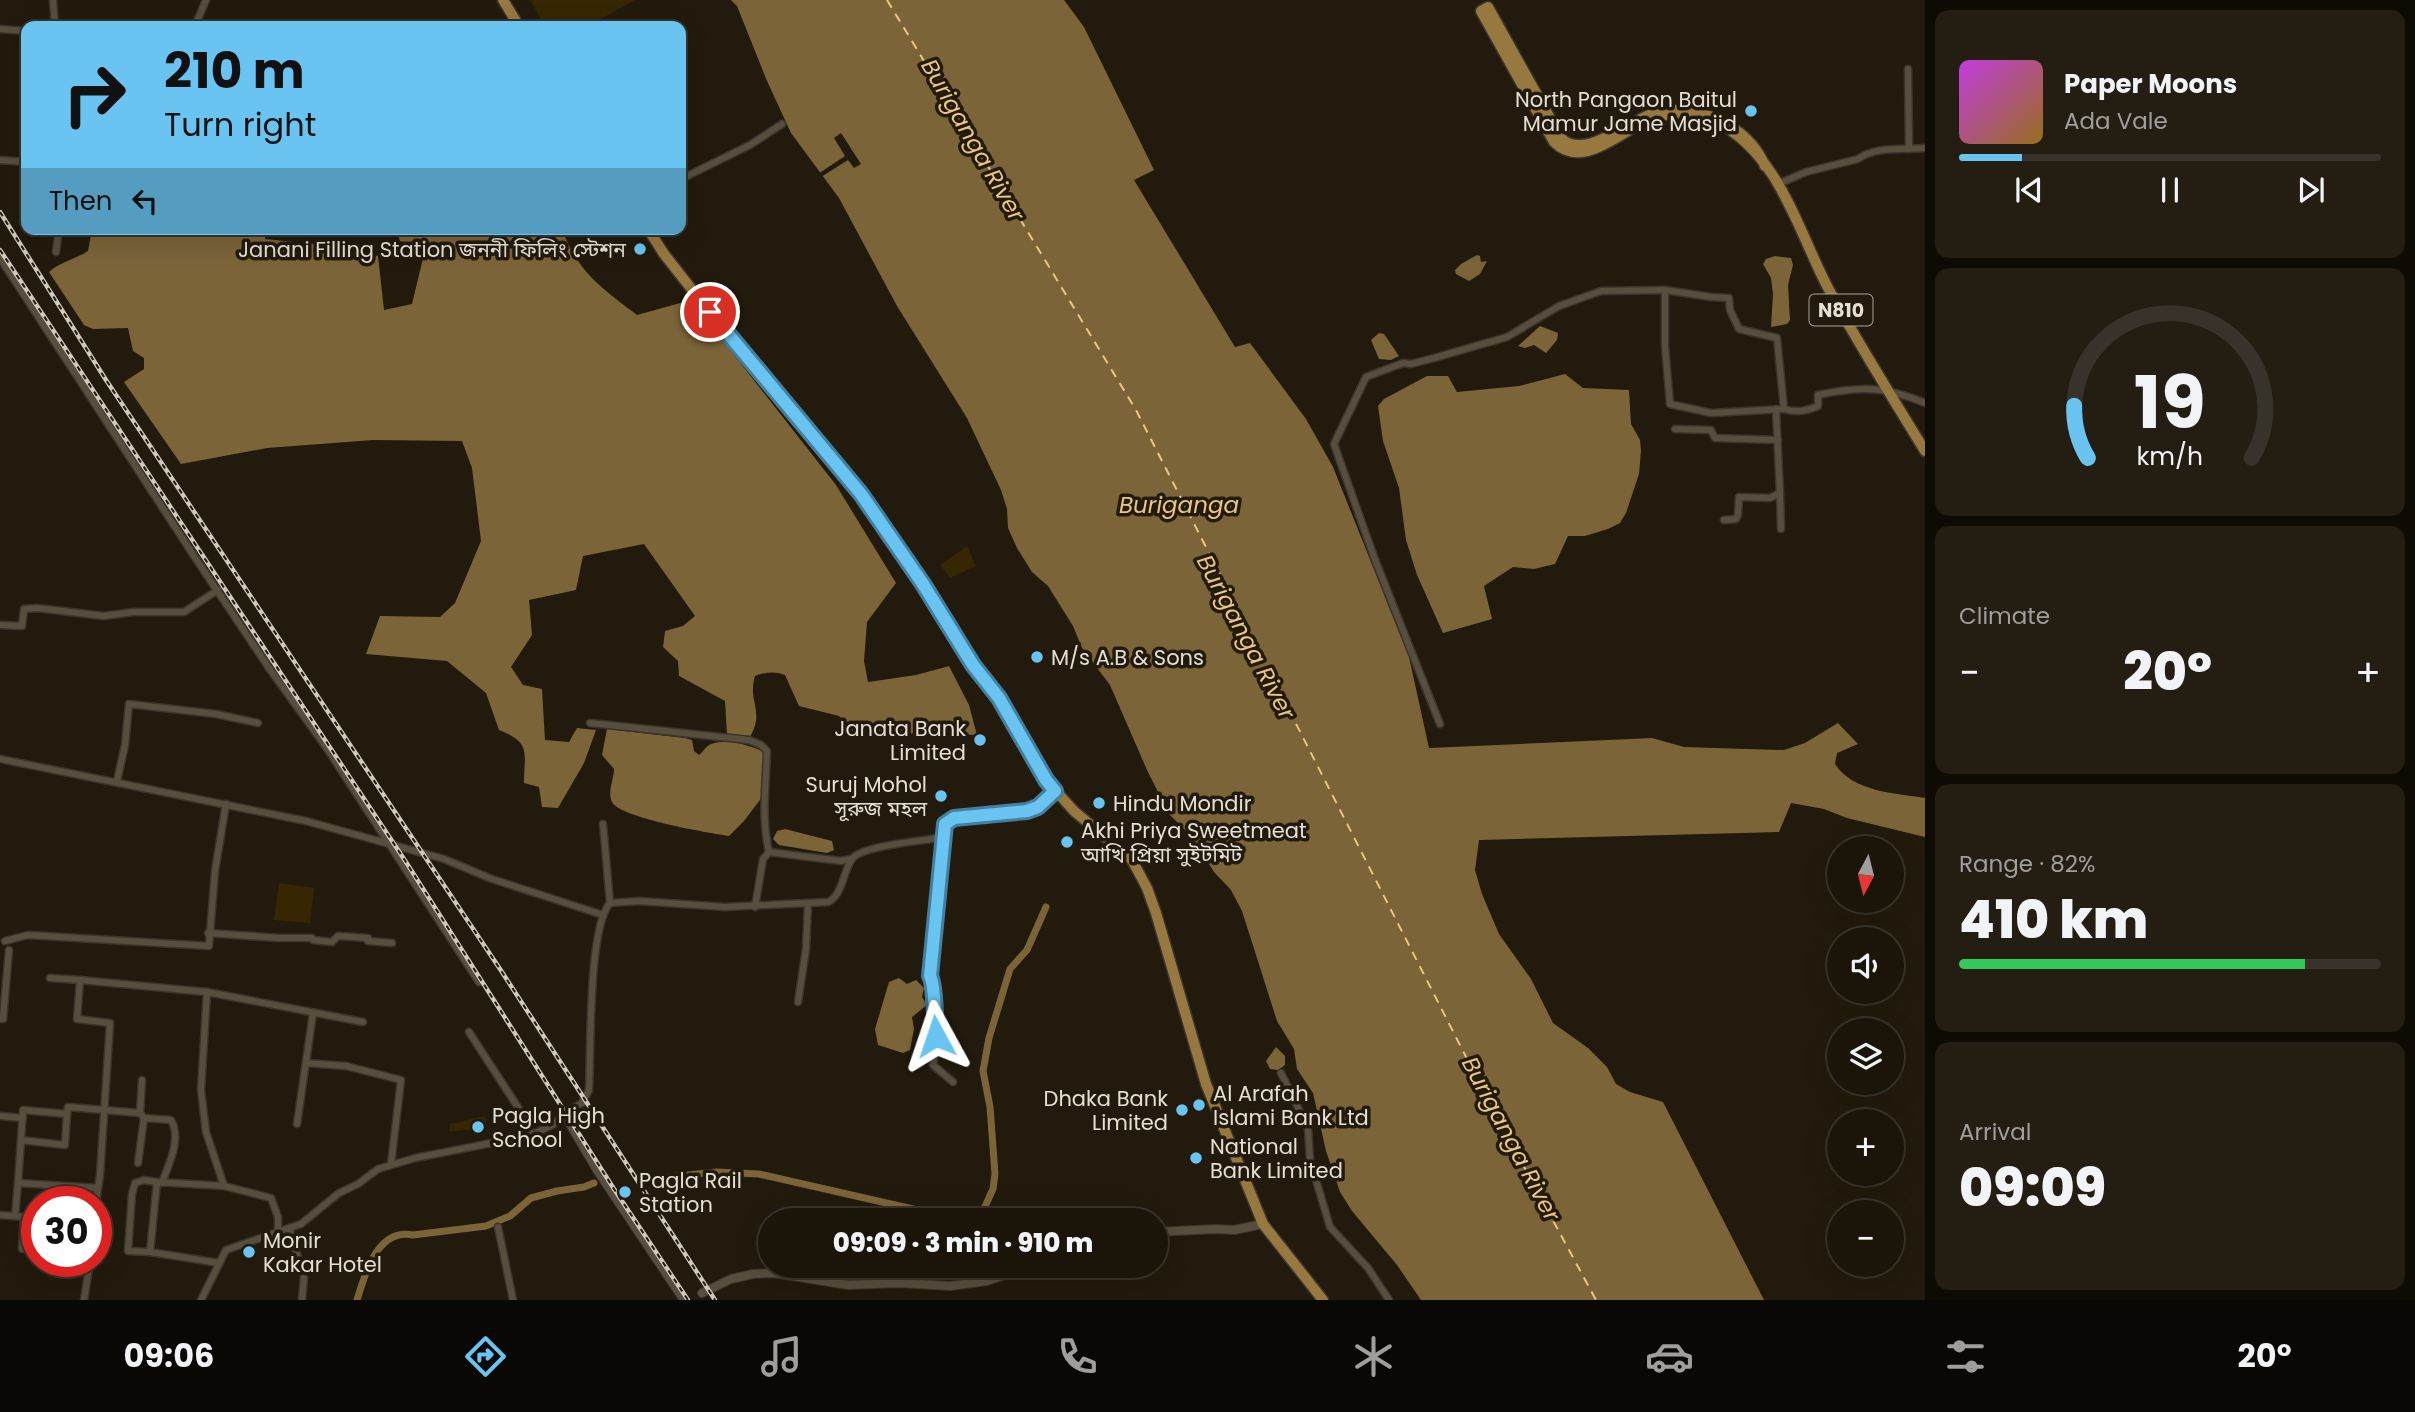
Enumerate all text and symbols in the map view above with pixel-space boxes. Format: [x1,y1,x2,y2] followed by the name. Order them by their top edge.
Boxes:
[164,37,305,105] text: 210 m
[49,49,140,140] icon: right
[914,53,1033,228] water label: Buriganga River
[2064,66,2237,102] text: Paper Moons
[1515,85,1737,138] place label: North Pangaon Baitul Mamur Jame Masjid
[164,102,316,147] text: Turn right
[1743,103,1759,119] marker: North Pangaon Baitul Mamur Jame Masjid
[2064,105,2168,137] text: Ada Vale
[2010,171,2048,209] icon: previous
[2151,171,2189,209] icon: pause
[2292,171,2330,209] icon: next
[126,182,164,220] icon: left
[49,183,112,219] text: Then
[238,235,626,264] place label: Janani Filling Station জননী ফিলিং স্টেশন
[632,241,648,257] marker: Janani Filling Station জননী ফিলিং স্টেশন
[680,282,740,342] pin
[691,293,729,331] icon: arrive
[1810,294,1872,326] road number: N810
[2134,352,2206,453] text: 19
[2137,439,2203,474] text: km/h
[1119,489,1239,521] water label: Buriganga
[1189,549,1304,726] water label: Buriganga River
[1959,600,2050,632] text: Climate
[2123,635,2212,708] text: 20°
[1051,643,1204,672] place label: M/s A.B & Sons
[1959,646,1980,699] text: −
[2355,646,2381,699] text: +
[1029,649,1045,665] marker: M/s A.B & Sons
[834,714,966,767] place label: Janata Bank Limited
[972,732,988,748] marker: Janata Bank Limited
[806,770,928,823] place label: Suruj Mohol সূরুজ মহল
[933,788,949,804] marker: Suruj Mohol সূরুজ মহল
[1113,789,1252,818] place label: Hindu Mondir
[1091,795,1107,811] marker: Hindu Mondir
[1080,816,1307,869] place label: Akhi Priya Sweetmeat আখি প্রিয়া সুইটমিট
[1059,834,1075,850] marker: Akhi Priya Sweetmeat আখি প্রিয়া সুইটমিট
[1827,836,1904,914] north arrow
[1827,836,1904,1277] map controls
[1959,848,2095,880] text: Range · 82%
[1959,883,2148,956] text: 410 km
[1827,927,1904,1004] button: sound
[899,999,973,1073] position arrow
[1827,1018,1904,1095] button: layers
[1454,1051,1569,1228] water label: Buriganga River
[1213,1079,1369,1132] place label: Al Arafah Islami Bank Ltd
[1044,1084,1168,1137] place label: Dhaka Bank Limited
[1191,1097,1207,1113] marker: Al Arafah Islami Bank Ltd
[492,1101,605,1154] place label: Pagla High School
[1174,1102,1190,1118] marker: Dhaka Bank Limited
[1827,1109,1904,1186] button: +
[1959,1116,2031,1148] text: Arrival
[470,1119,486,1135] marker: Pagla High School
[1210,1132,1343,1185] place label: National Bank Limited
[1188,1150,1204,1166] marker: National Bank Limited
[1959,1151,2106,1224] text: 09:09
[639,1166,742,1219] place label: Pagla Rail Station
[617,1184,633,1200] marker: Pagla Rail Station
[21,1186,112,1277] speed limit sign: 30
[1827,1200,1904,1277] button: −
[833,1225,1093,1261] text: 09:09 · 3 min · 910 m
[263,1226,382,1279] place label: Monir Kakar Hotel
[241,1244,257,1260] marker: Monir Kakar Hotel
[461,1332,510,1381] icon: directions
[757,1332,806,1381] icon: music
[1053,1332,1102,1381] icon: phone
[1349,1332,1398,1381] icon: climate
[1645,1332,1694,1381] icon: car
[1941,1332,1990,1381] icon: filters
[124,1333,214,1378] text: 09:06
[2238,1333,2291,1378] text: 20°

